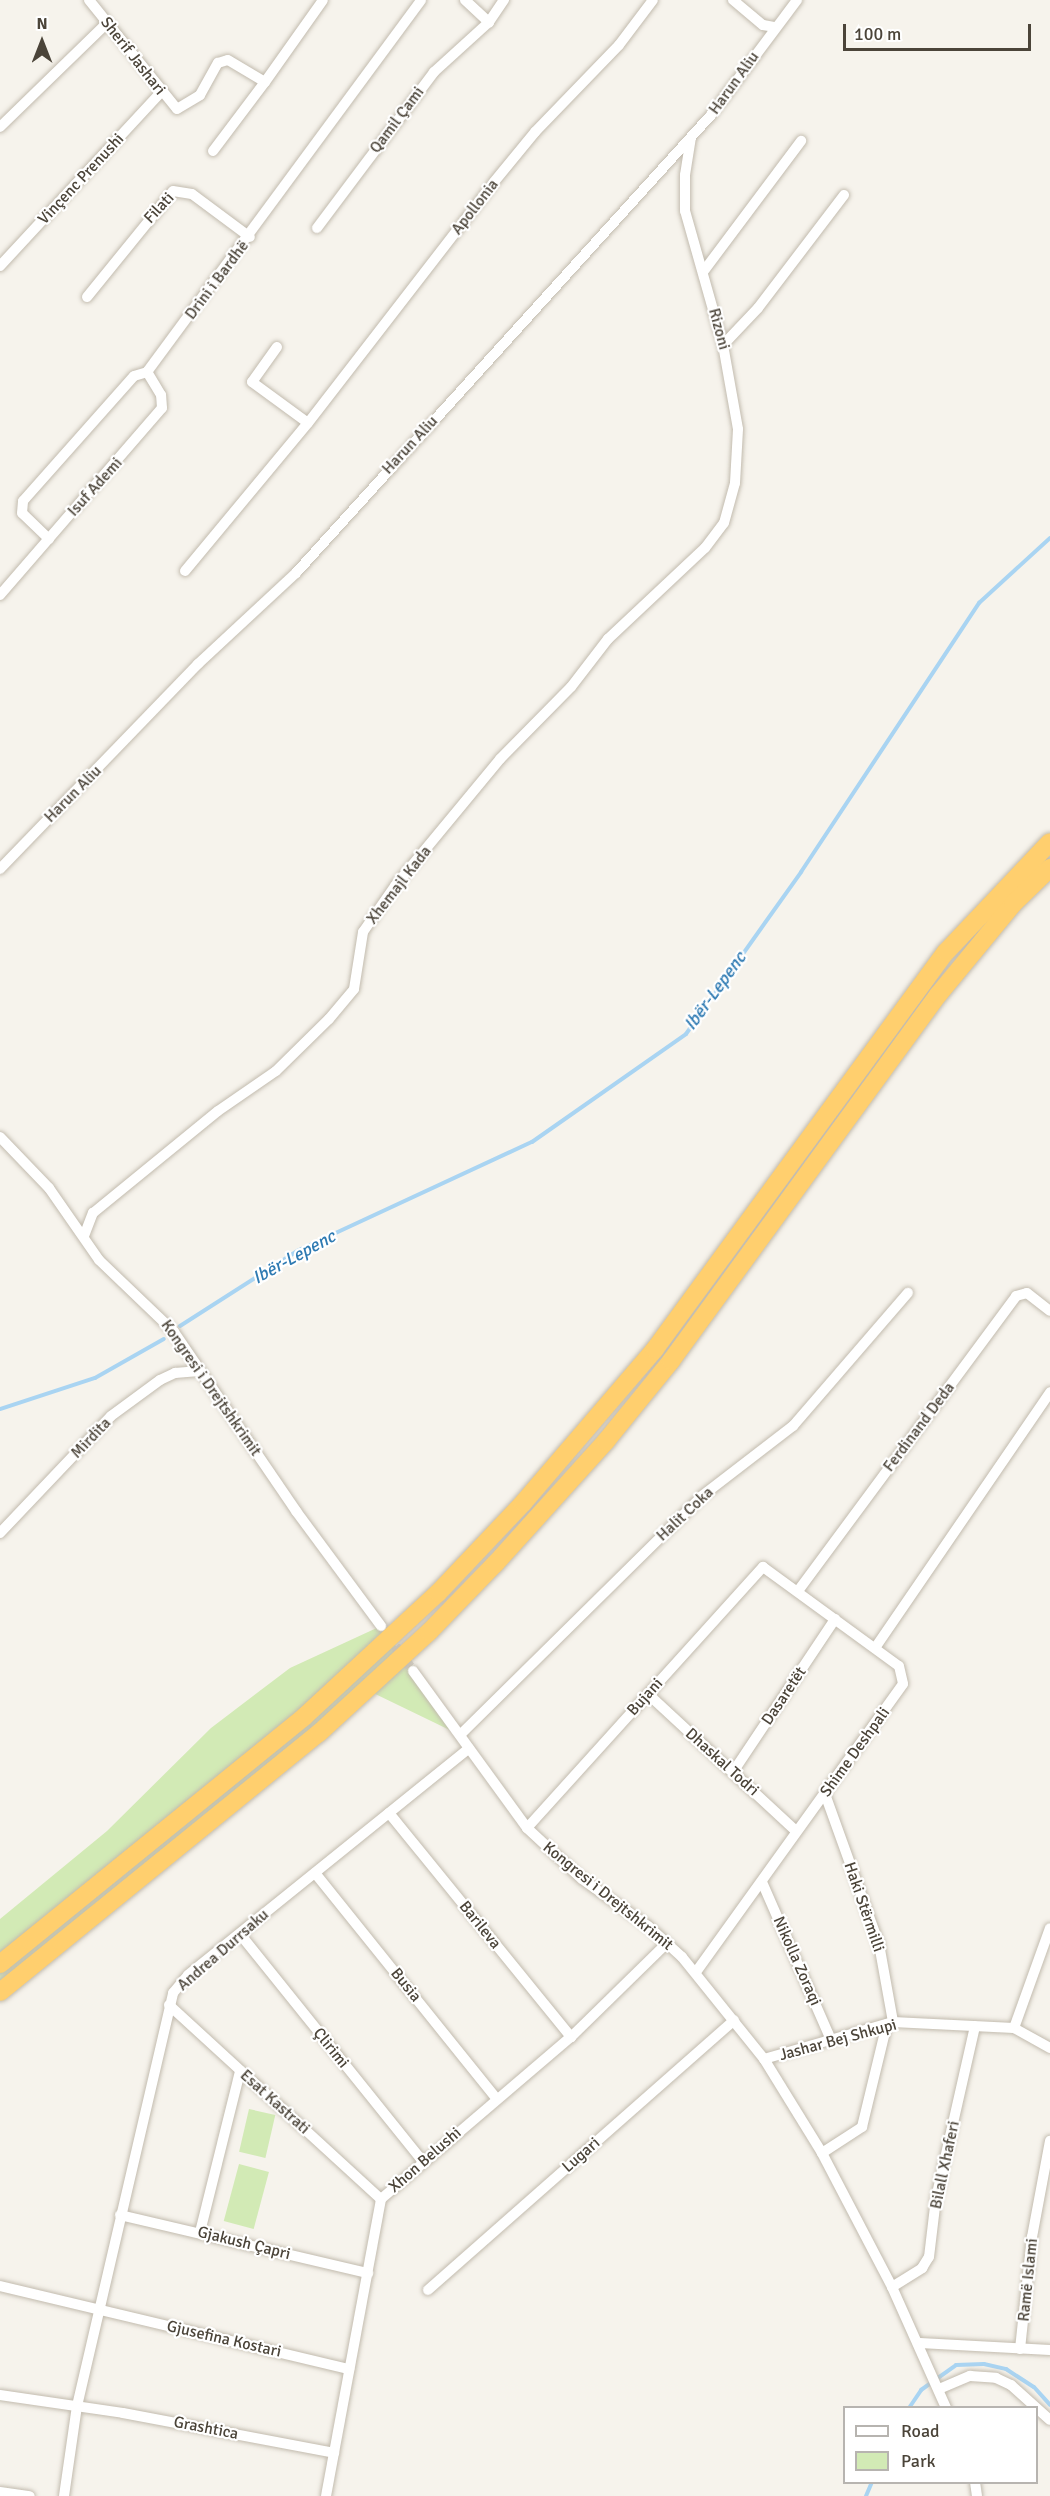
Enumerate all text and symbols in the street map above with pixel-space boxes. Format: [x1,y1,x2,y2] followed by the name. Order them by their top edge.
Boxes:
[12,12,72,72] north arrow
[846,12,1034,50] scale bar
[96,13,170,99] street label: Sherif Jashari
[36,14,48,34] text: N
[854,23,901,45] text: 100 m
[705,48,763,118] street label: Harun Aliu
[366,83,428,157] street label: Qamil Çami
[34,130,128,228] street label: Vinçenc Prenushi
[447,175,503,239] street label: Apollonia
[140,189,178,227] street label: Filati
[181,237,253,323] street label: Drini i Bardhë
[704,306,734,352] street label: Rizoni
[378,412,442,478] street label: Harun Aliu
[64,454,126,520] street label: Isuf Ademi
[40,761,106,827] street label: Harun Aliu
[363,842,435,928] street label: Xhemajl Kada
[679,948,751,1034] water label: Ibër-Lepenc
[249,1225,339,1289] water label: Ibër-Lepenc
[157,1316,265,1460] street label: Kongresi i Drejtshkrimit
[879,1379,959,1475] street label: Ferdinand Deda
[67,1414,115,1462] street label: Mirdita
[653,1483,717,1545] street label: Halit Coka
[758,1663,810,1729] street label: Dasaretët
[623,1674,667,1720] street label: Bujani
[816,1704,894,1800] street label: Shime Deshpali
[681,1724,763,1800] street label: Dhaskal Todri
[539,1838,677,1954] street label: Kongresi i Drejtshkrimit
[840,1860,888,1954] street label: Haki Stërmilli
[455,1897,505,1953] street label: Barileva
[173,1905,273,1995] street label: Andrea Durrsaku
[769,1913,825,2009] street label: Nikolla Zoraqi
[387,1964,425,2006] street label: Busia
[777,2015,899,2065] street label: Jashar Bej Shkupi
[309,2024,353,2072] street label: Çlirimi
[236,2066,314,2138] street label: Esat Kastrati
[926,2119,964,2211] street label: Bilall Xhaferi
[385,2123,465,2197] street label: Xhon Belushi
[558,2133,604,2177] street label: Lugari
[195,2222,293,2264] street label: Gjakush Çapri
[1014,2237,1042,2323] street label: Ramë Islami
[165,2316,283,2362] street label: Gjusefina Kostari
[843,2406,1038,2484] legend
[172,2412,240,2444] street label: Grashtica
[901,2420,940,2442] text: Road
[901,2450,936,2472] text: Park

